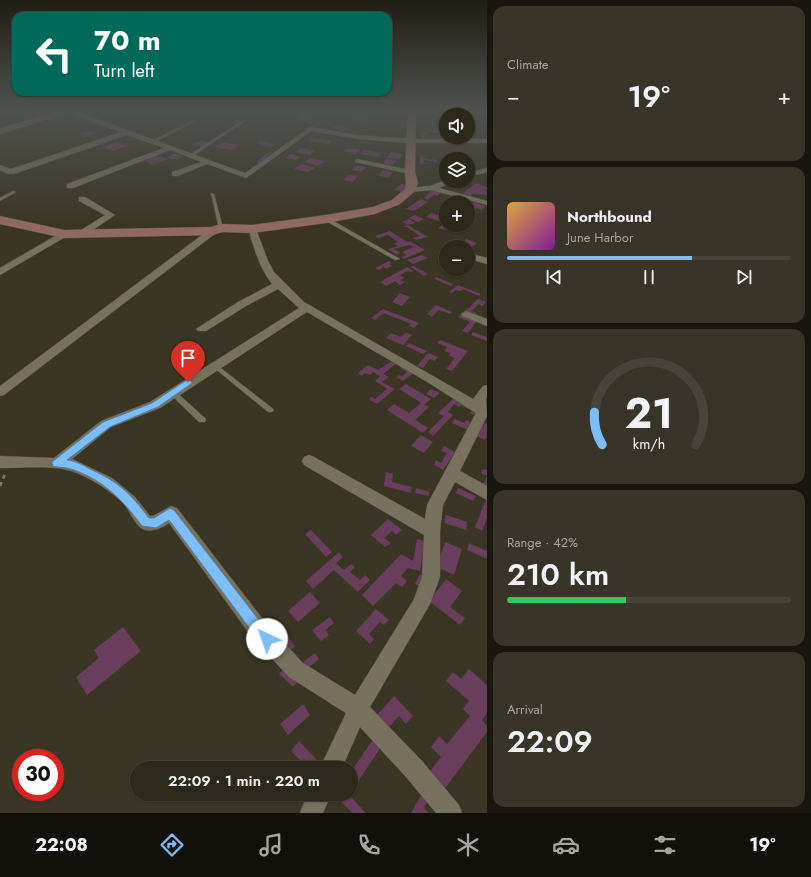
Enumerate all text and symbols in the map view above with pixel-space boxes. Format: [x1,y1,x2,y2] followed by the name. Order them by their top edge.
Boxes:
[94,20,161,61] text: 70 m
[28,28,80,80] icon: left
[507,55,548,74] text: Climate
[94,58,154,84] text: Turn left
[627,75,670,118] text: 19°
[507,80,520,112] text: −
[777,80,791,112] text: +
[439,108,475,276] map controls
[439,108,475,144] button: sound
[439,152,475,188] button: layers
[439,196,475,232] button: +
[567,206,652,228] text: Northbound
[567,228,633,247] text: June Harbor
[439,240,475,276] button: −
[543,266,565,288] icon: previous
[638,266,660,288] icon: pause
[733,266,755,288] icon: next
[171,341,205,382] pin
[177,347,199,369] icon: arrive
[625,382,673,443] text: 21
[633,433,665,453] text: km/h
[507,533,578,552] text: Range · 42%
[507,553,609,596] text: 210 km
[246,618,288,660] position arrow
[507,700,543,719] text: Arrival
[507,720,593,763] text: 22:09
[12,749,64,801] speed limit sign: 30
[168,770,320,792] text: 22:09 · 1 min · 220 m
[158,831,186,859] icon: directions
[257,831,285,859] icon: music
[355,831,383,859] icon: phone
[454,831,482,859] icon: climate
[552,831,580,859] icon: car
[651,831,679,859] icon: filters
[35,832,88,858] text: 22:08
[749,832,776,858] text: 19°

